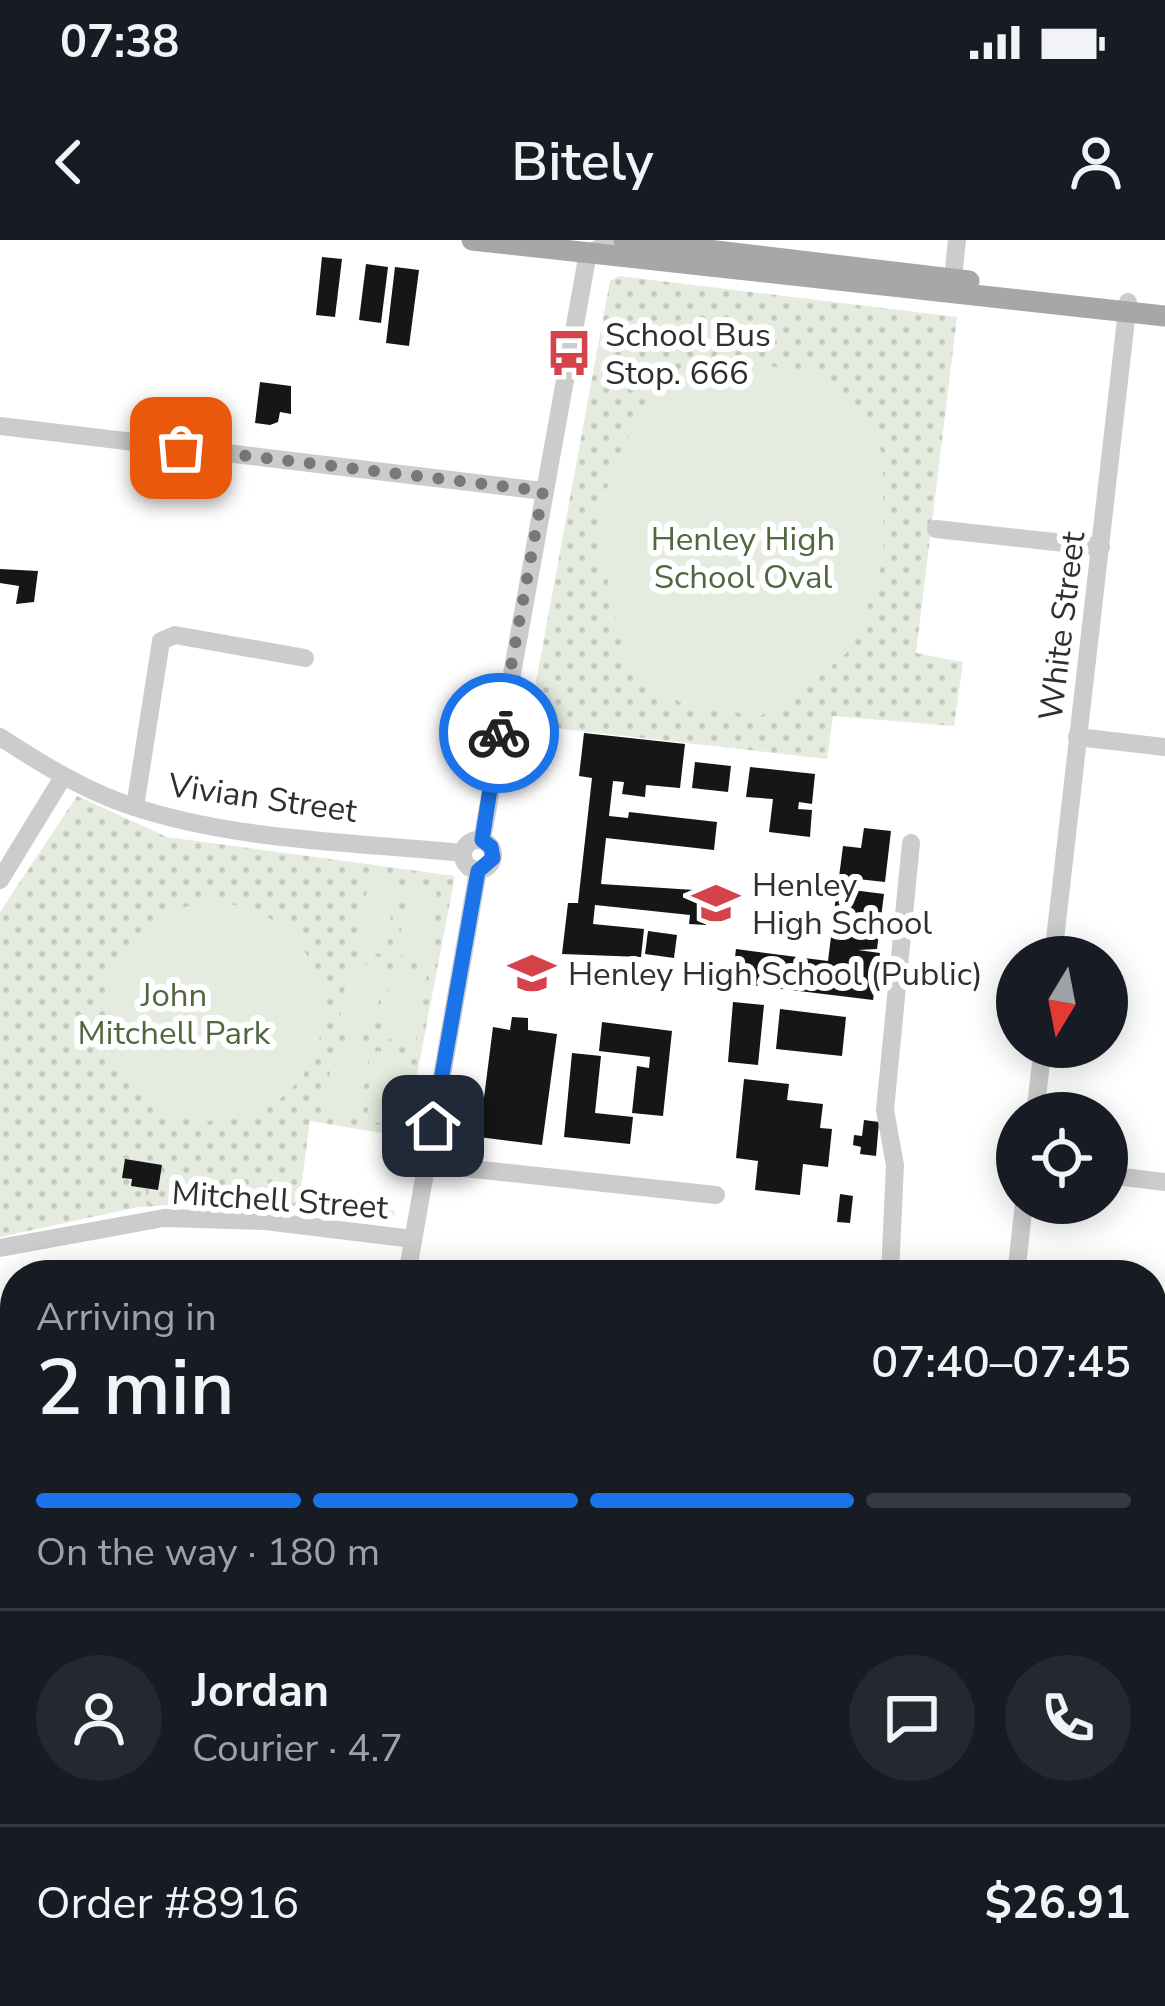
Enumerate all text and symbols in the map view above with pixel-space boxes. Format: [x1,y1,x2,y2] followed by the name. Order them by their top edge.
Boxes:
[60,12,179,73] text: 07:38
[511,125,654,199] text: Bitely
[36,129,102,195] icon: back
[1063,129,1129,195] icon: person
[605,313,771,396] place label: School Bus Stop. 666
[544,328,594,378] bus stop icon: School Bus Stop. 666
[130,397,232,499] pin
[148,415,214,481] icon: bag
[651,517,835,600] park label: Henley High School Oval
[1029,529,1096,723] street label: White Street
[439,673,559,793] courier
[466,700,532,766] icon: bike
[165,763,360,834] street label: Vivian Street
[752,863,932,946] place label: Henley High School
[691,878,741,928] school or university icon: Henley High School
[996,936,1128,1068] north arrow
[996,936,1128,1224] map controls
[507,948,557,998] school or university icon: Henley High School (Public)
[568,952,983,997] place label: Henley High School (Public)
[78,973,271,1056] park label: John Mitchell Park
[382,1075,484,1177] pin
[996,1092,1128,1224] button: locate
[400,1093,466,1159] icon: home
[170,1170,390,1231] street label: Mitchell Street
[36,1291,217,1344] text: Arriving in
[871,1332,1131,1393] text: 07:40–07:45
[36,1335,235,1442] text: 2 min
[36,1526,380,1579] text: On the way · 180 m
[36,1655,162,1781] button: person
[849,1655,975,1781] button: chat
[1005,1655,1131,1781] button: phone
[192,1661,329,1722] text: Jordan
[192,1722,403,1775] text: Courier · 4.7
[36,1873,299,1934] text: Order #8916
[985,1873,1131,1934] text: $26.91

